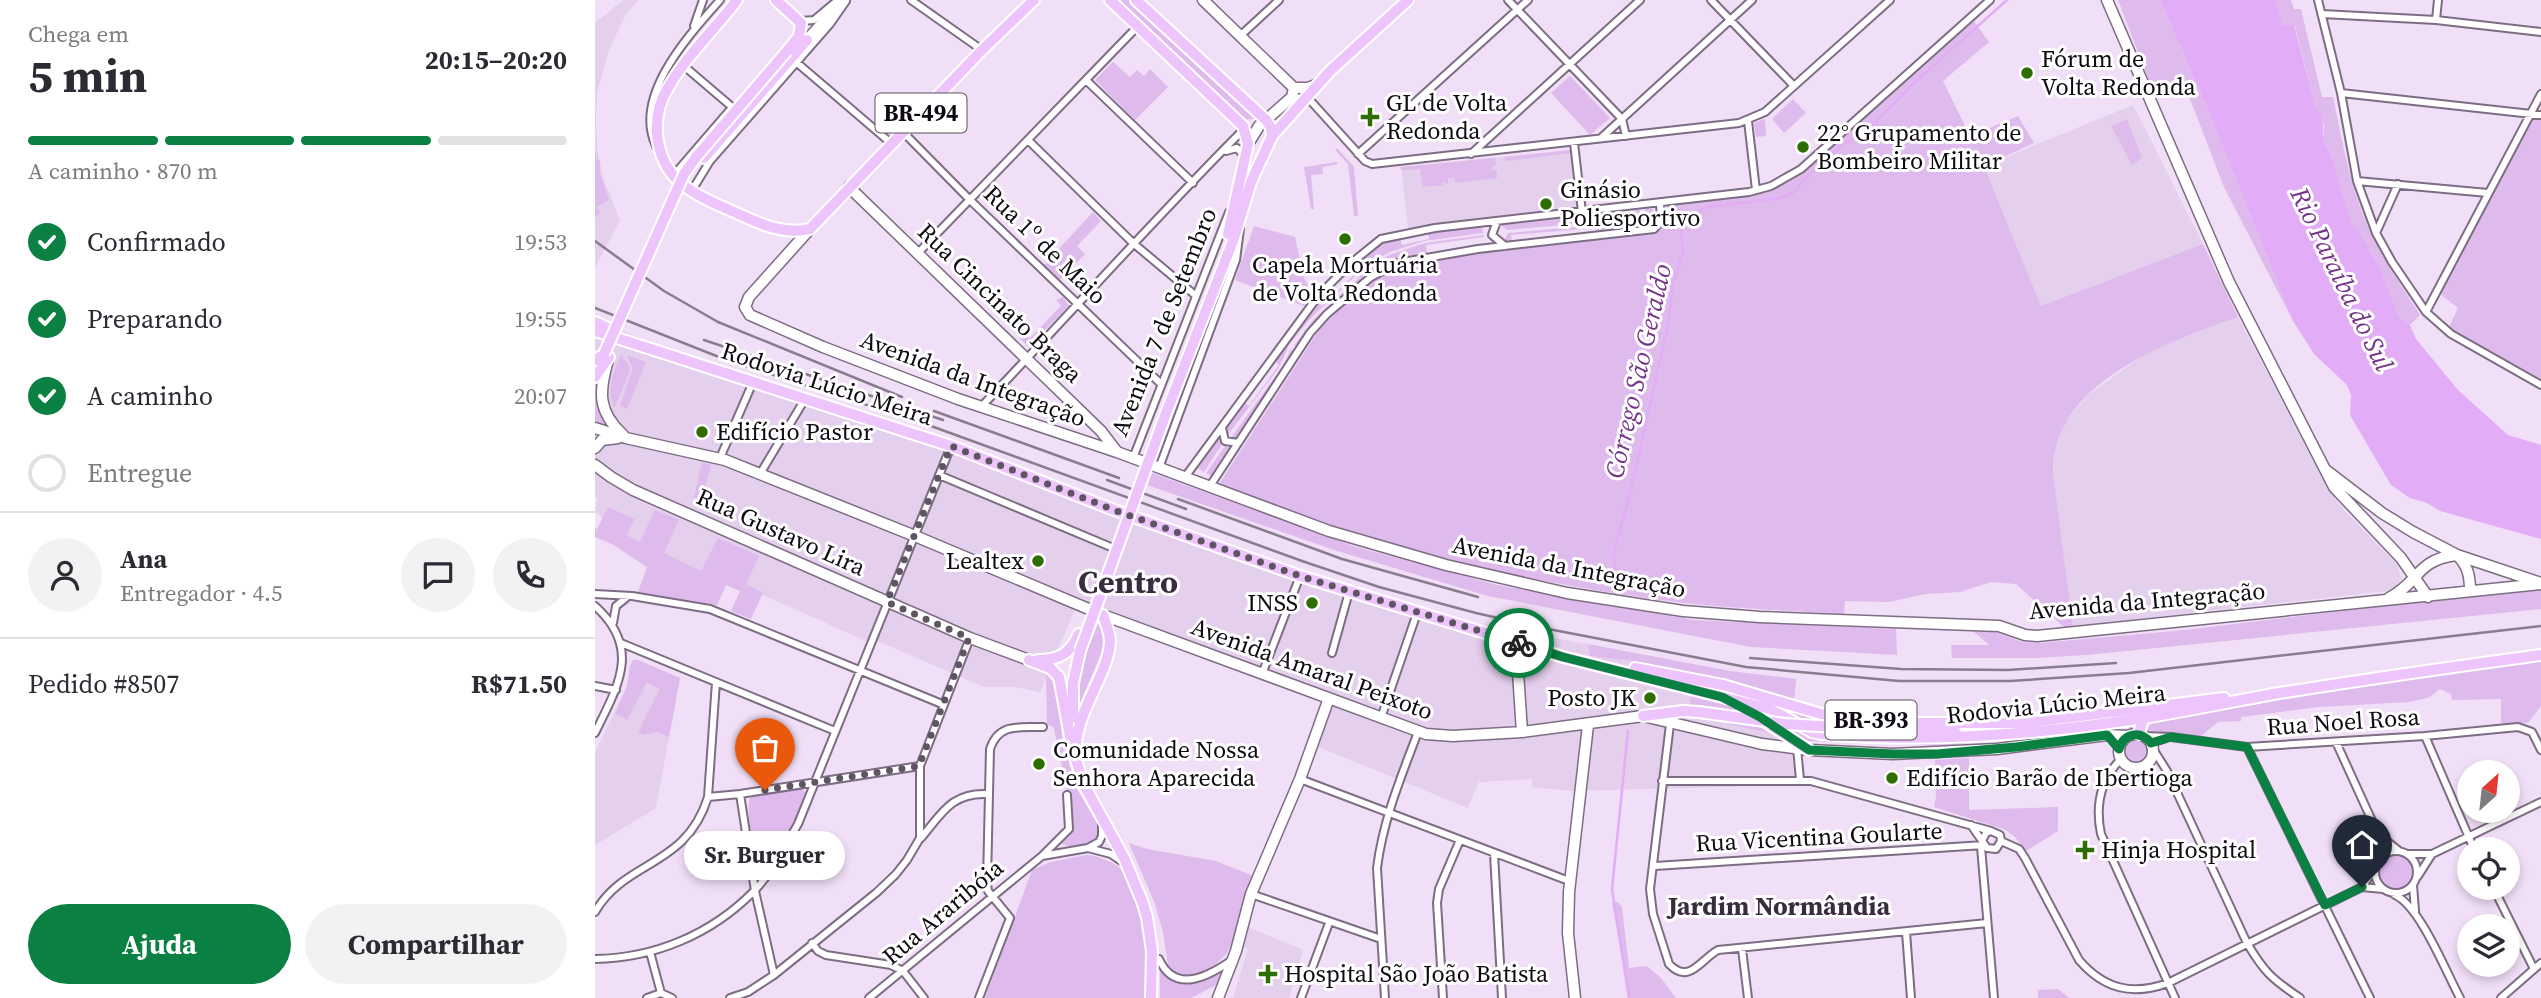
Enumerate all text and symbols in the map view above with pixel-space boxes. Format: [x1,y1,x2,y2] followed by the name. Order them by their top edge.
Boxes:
[28,18,129,50] text: Chega em
[425,42,567,78] text: 20:15–20:20
[2041,42,2196,103] place label: Fórum de Volta Redonda
[28,44,147,107] text: 5 min
[2019,65,2035,81] marker: Fórum de Volta Redonda
[1386,86,1508,147] place label: GL de Volta Redonda
[875,94,967,132] road number: BR-494
[1360,107,1380,127] marker: GL de Volta Redonda
[1817,116,2022,177] place label: 22° Grupamento de Bombeiro Militar
[1795,139,1811,155] marker: 22° Grupamento de Bombeiro Militar
[28,155,218,187] text: A caminho · 870 m
[1560,173,1701,234] place label: Ginásio Poliesportivo
[977,178,1114,312] street label: Rua 1º de Maio
[2281,180,2402,378] water label: Rio Paraíba do Sul
[1538,196,1554,212] marker: Ginásio Poliesportivo
[1103,203,1224,441] street label: Avenida 7 de Setembro
[911,215,1091,391] street label: Rua Cincinato Braga
[28,223,66,261] icon: check
[87,224,226,260] text: Confirmado
[514,226,567,258] text: 19:53
[1337,231,1353,247] marker: Capela Mortuária de Volta Redonda
[1252,248,1439,309] place label: Capela Mortuária de Volta Redonda
[1596,260,1680,482] water label: Córrego São Geraldo
[28,300,66,338] icon: check
[87,301,223,337] text: Preparando
[514,303,567,335] text: 19:55
[856,322,1090,435] street label: Avenida da Integração
[717,334,938,433] street label: Rodovia Lúcio Meira
[28,377,66,415] icon: check
[87,378,213,414] text: A caminho
[514,380,567,412] text: 20:07
[716,415,873,448] place label: Edifício Pastor
[694,424,710,440] marker: Edifício Pastor
[87,455,192,491] text: Entregue
[692,480,872,584] street label: Rua Gustavo Lira
[1449,528,1689,605] street label: Avenida da Integração
[28,538,102,612] button: person
[401,538,475,612] button: chat
[493,538,567,612] button: phone
[120,541,167,577] text: Ana
[946,544,1024,577] place label: Lealtex
[1030,553,1046,569] marker: Lealtex
[1078,560,1178,604] district label: Centro
[2027,574,2267,627] street label: Avenida da Integração
[120,577,282,609] text: Entregador · 4.5
[1247,586,1298,619] place label: INSS
[1304,595,1320,611] marker: INSS
[1484,608,1554,678] courier
[1187,609,1438,728] street label: Avenida Amaral Peixoto
[1500,624,1538,662] icon: bike
[28,666,179,702] text: Pedido #8507
[471,666,567,702] text: R$71.50
[1945,676,2168,731] street label: Rodovia Lúcio Meira
[1547,681,1636,714] place label: Posto JK
[1642,690,1658,706] marker: Posto JK
[1825,700,1917,740] road number: BR-393
[2265,700,2422,743] street label: Rua Noel Rosa
[735,718,795,790] pin
[746,729,784,767] icon: bag
[1053,733,1260,794] place label: Comunidade Nossa Senhora Aparecida
[1031,756,1047,772] marker: Comunidade Nossa Senhora Aparecida
[2457,760,2520,822] north arrow
[2457,760,2520,977] map controls
[1906,761,2193,794] place label: Edifício Barão de Ibertioga
[1884,770,1900,786] marker: Edifício Barão de Ibertioga
[1694,814,1944,859] street label: Rua Vicentina Goularte
[2332,815,2392,887] pin
[2343,826,2381,864] icon: home
[685,832,845,881] callout: Sr. Burguer
[2101,833,2256,866] place label: Hinja Hospital
[2457,837,2520,900] button: locate
[704,839,825,871] text: Sr. Burguer
[2075,840,2095,860] marker: Hinja Hospital
[875,851,1011,972] street label: Rua Araribóia
[1666,888,1891,924] district label: Jardim Normândia
[28,904,291,984] button: Ajuda
[305,904,567,984] button: Compartilhar
[2457,914,2520,977] button: layers
[1284,957,1549,990] place label: Hospital São João Batista
[1258,964,1278,984] marker: Hospital São João Batista

